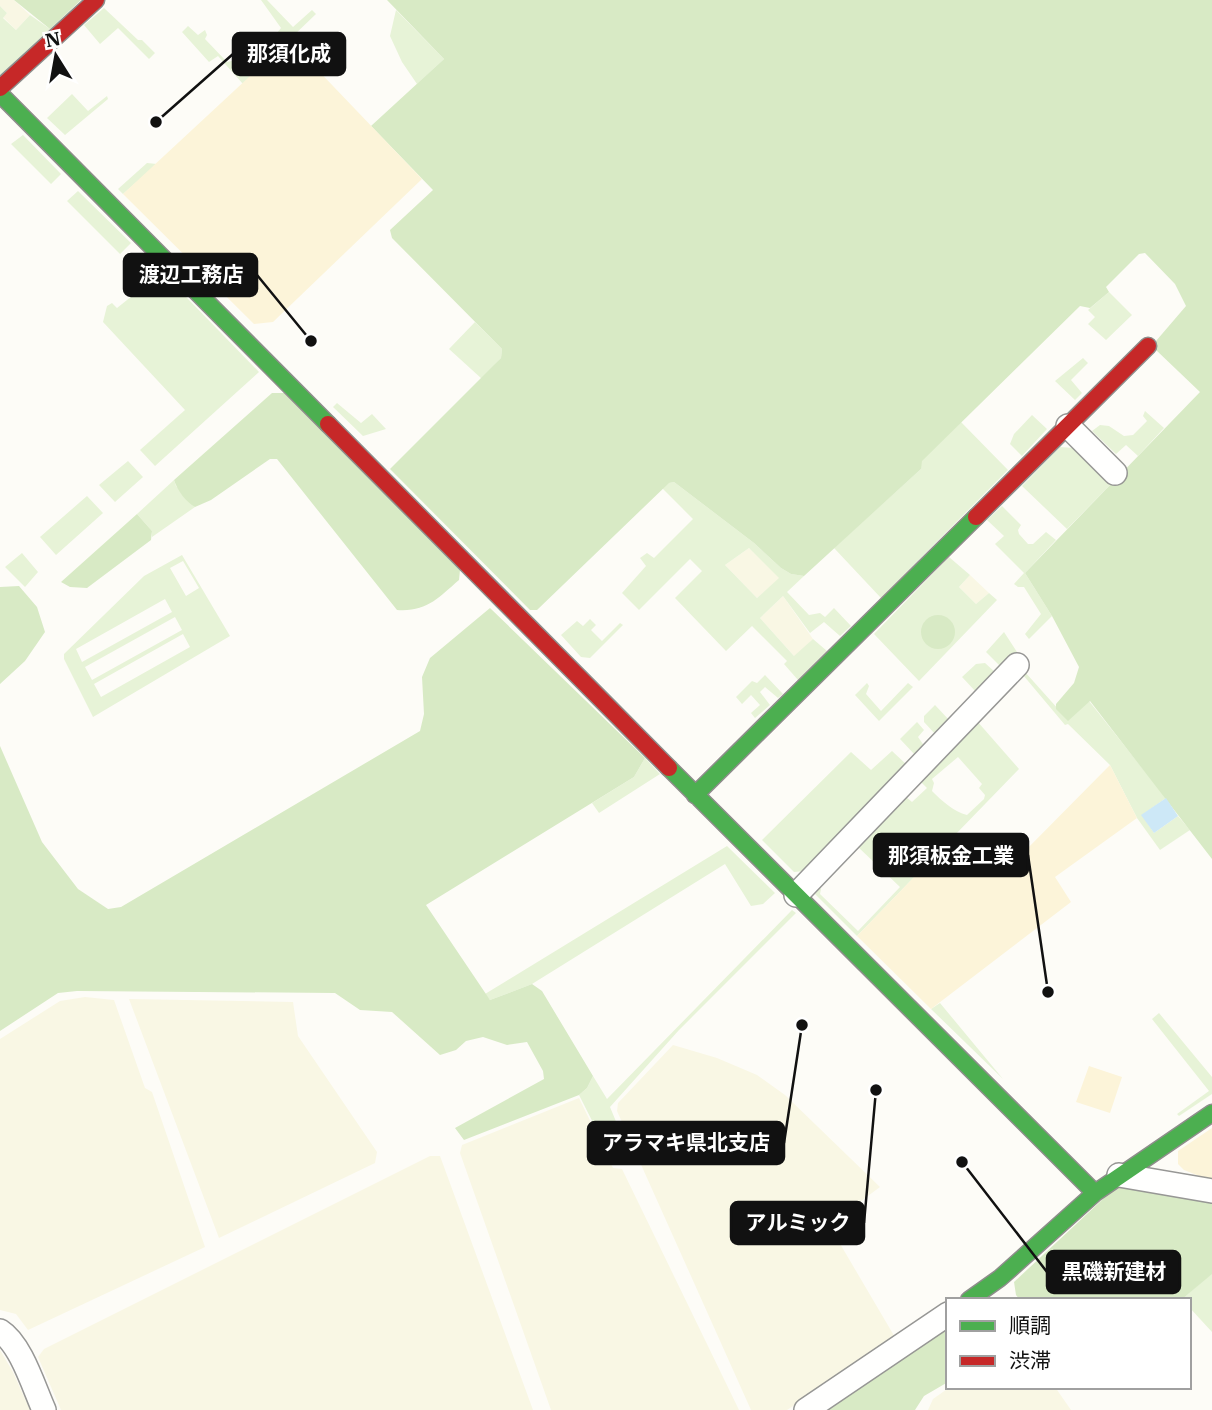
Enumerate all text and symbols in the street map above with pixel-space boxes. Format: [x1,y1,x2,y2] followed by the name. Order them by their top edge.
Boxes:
[21,21,91,91] north arrow
[43,26,62,53] text: N
[233,33,345,75] callout: 那須化成
[247,39,331,67] text: 那須化成
[124,254,257,296] callout: 渡辺工務店
[139,260,244,288] text: 渡辺工務店
[874,834,1028,876] callout: 那須板金工業
[888,841,1014,869] text: 那須板金工業
[588,1122,784,1164] callout: アラマキ県北支店
[602,1128,770,1156] text: アラマキ県北支店
[731,1202,864,1244] callout: アルミック
[746,1208,850,1236] text: アルミック
[1047,1251,1180,1293] callout: 黒磯新建材
[1062,1257,1167,1285] text: 黒磯新建材
[946,1298,1191,1389] legend
[1009,1311,1051,1339] text: 順調
[1009,1346,1051,1374] text: 渋滞

